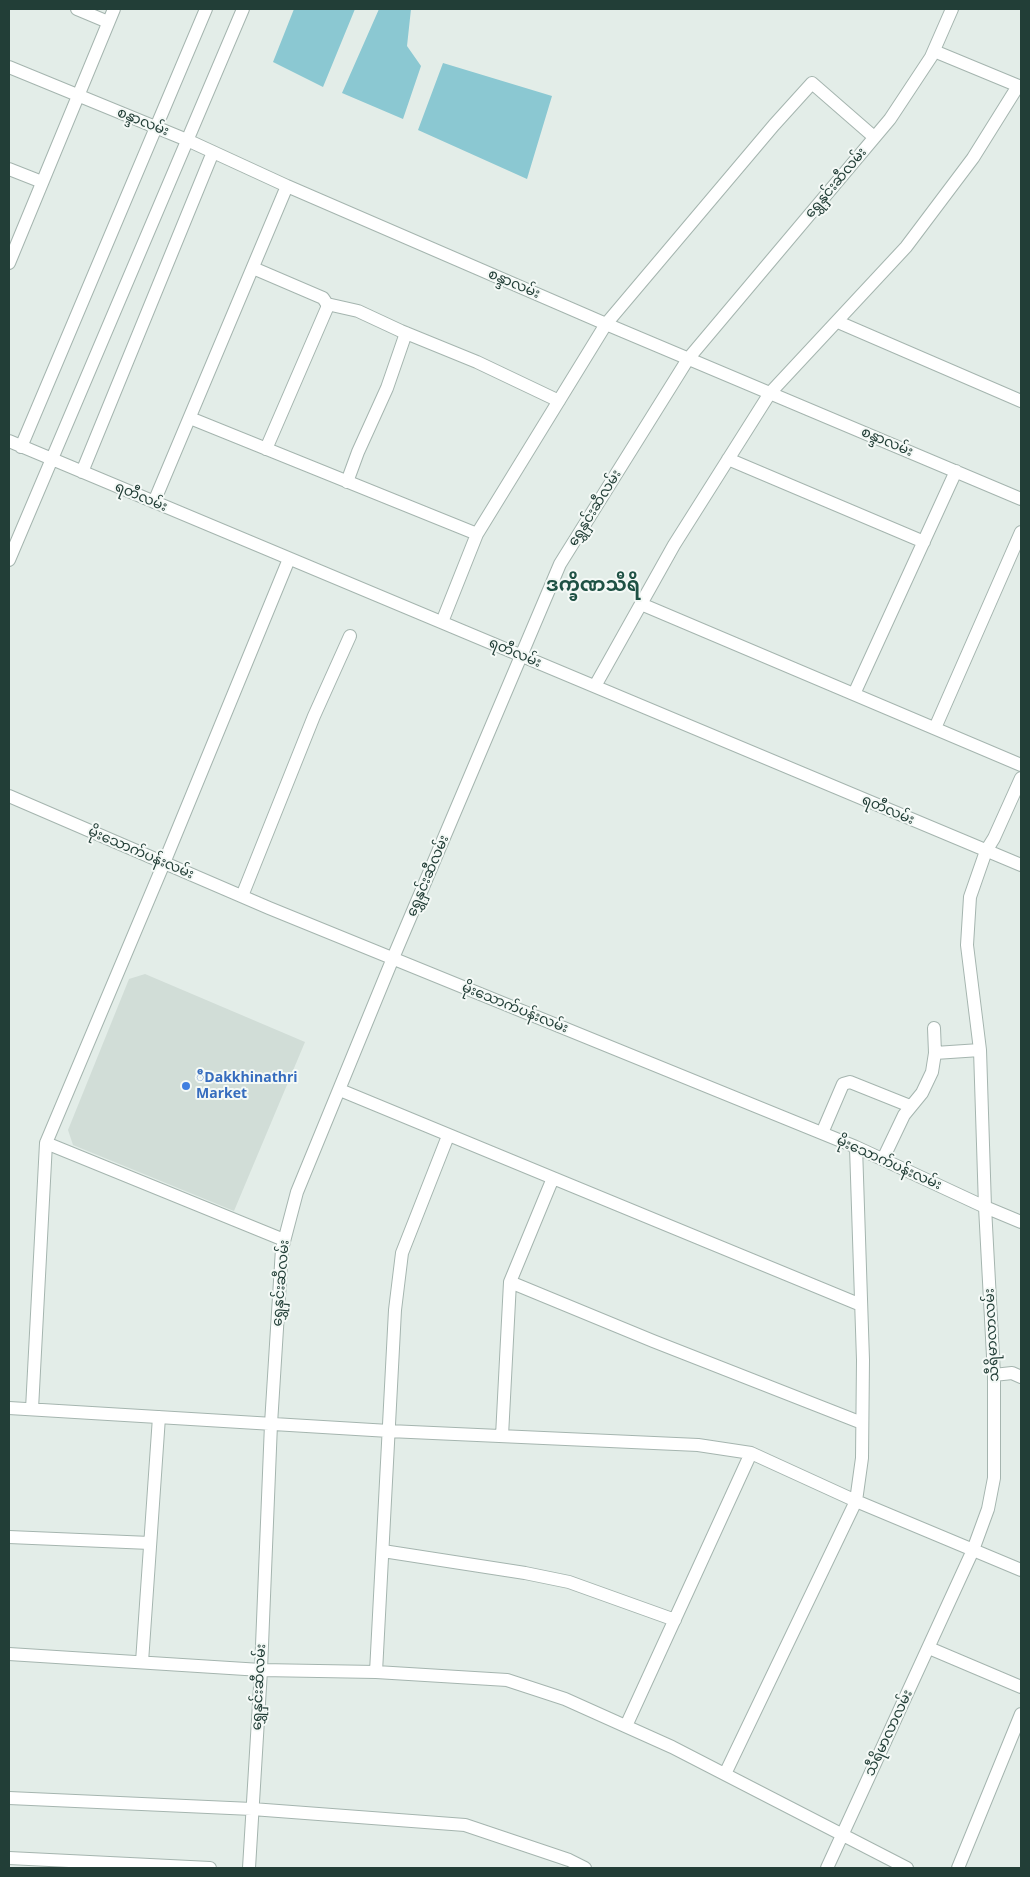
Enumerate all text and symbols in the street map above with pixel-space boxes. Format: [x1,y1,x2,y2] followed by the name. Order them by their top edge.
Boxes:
[114,104,172,140] street label: စန္ဒာလမ်း
[802,144,870,222] street label: ရွှေနှင်းဆီလမ်း
[486,266,542,302] street label: စန္ဒာလမ်း
[859,424,915,460] street label: စန္ဒာလမ်း
[565,467,625,549] street label: ရွှေနှင်းဆီလမ်း
[112,478,170,516] street label: ရတီလမ်း
[546,575,640,597] district label: ဒက္ခိဏသီရိ
[486,634,544,672] street label: ရတီလမ်း
[859,791,917,829] street label: ရတီလမ်း
[86,823,196,883] street label: မိုးသောက်ပန်းလမ်း
[403,833,453,919] street label: ရွှေနှင်းဆီလမ်း
[459,979,571,1037] street label: မိုးသောက်ပန်းလမ်း
[196,1070,298,1102] place label: ီDakkhinathri Market
[180,1080,192,1092] marker: ီDakkhinathri Market
[834,1132,944,1194] street label: မိုးသောက်ပန်းလမ်း
[269,1239,293,1327] street label: ရွှေနှင်းဆီလမ်း
[981,1288,1003,1382] street label: သီရိမာလာလမ်း
[248,1643,270,1731] street label: ရွှေနှင်းဆီလမ်း
[862,1687,916,1779] street label: သီရိမာလာလမ်း

